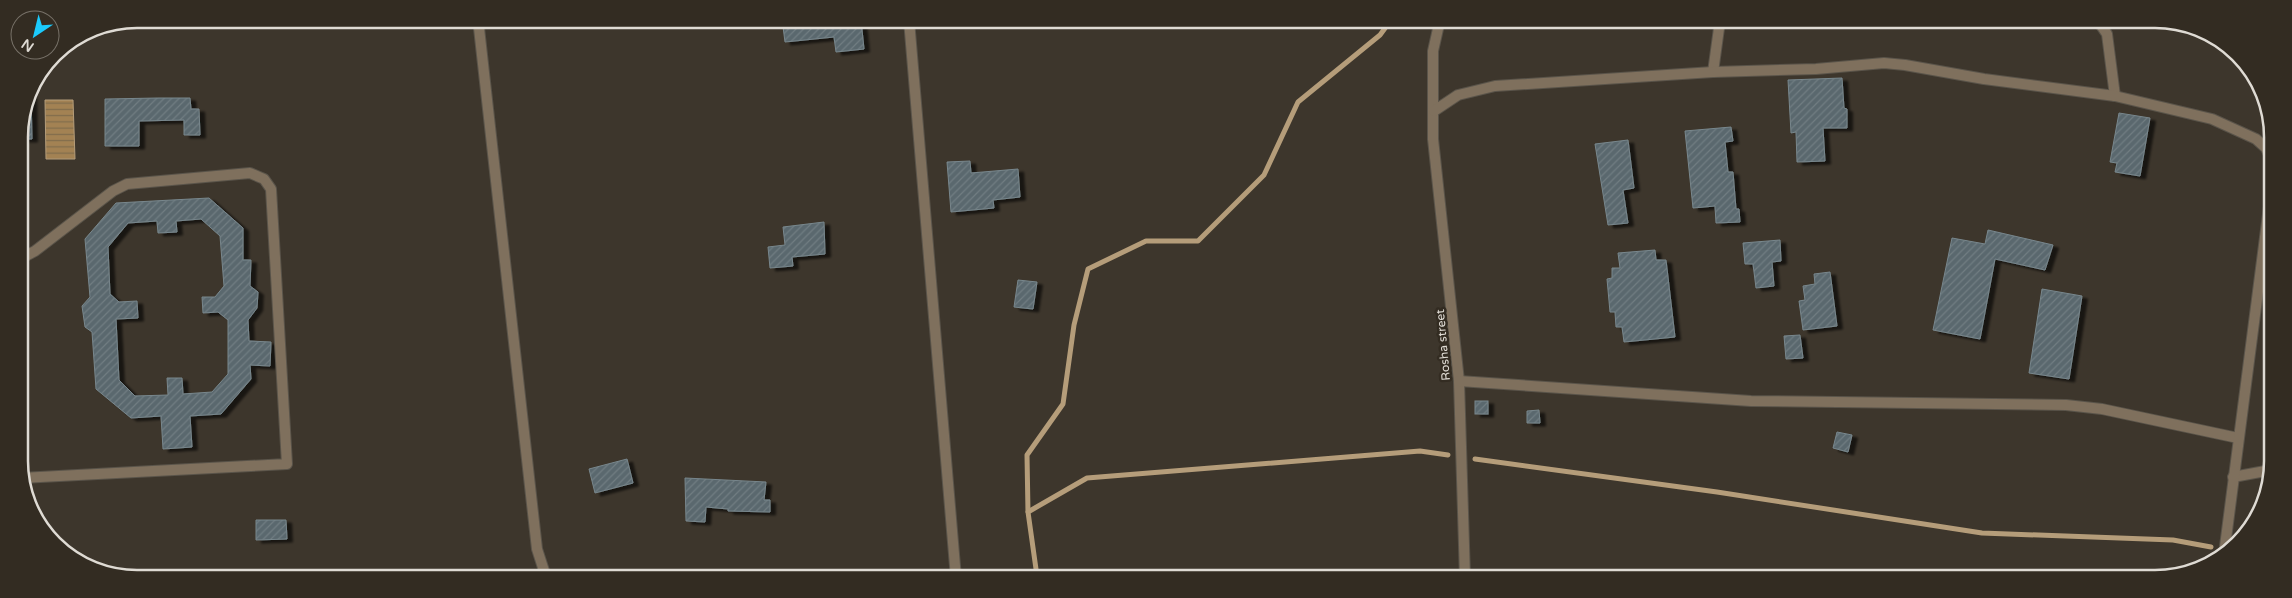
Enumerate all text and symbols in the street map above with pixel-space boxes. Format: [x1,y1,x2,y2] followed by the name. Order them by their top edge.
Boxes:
[10,10,60,60] north arrow
[18,35,37,55] text: N
[1433,308,1453,381] street label: Rosha street

